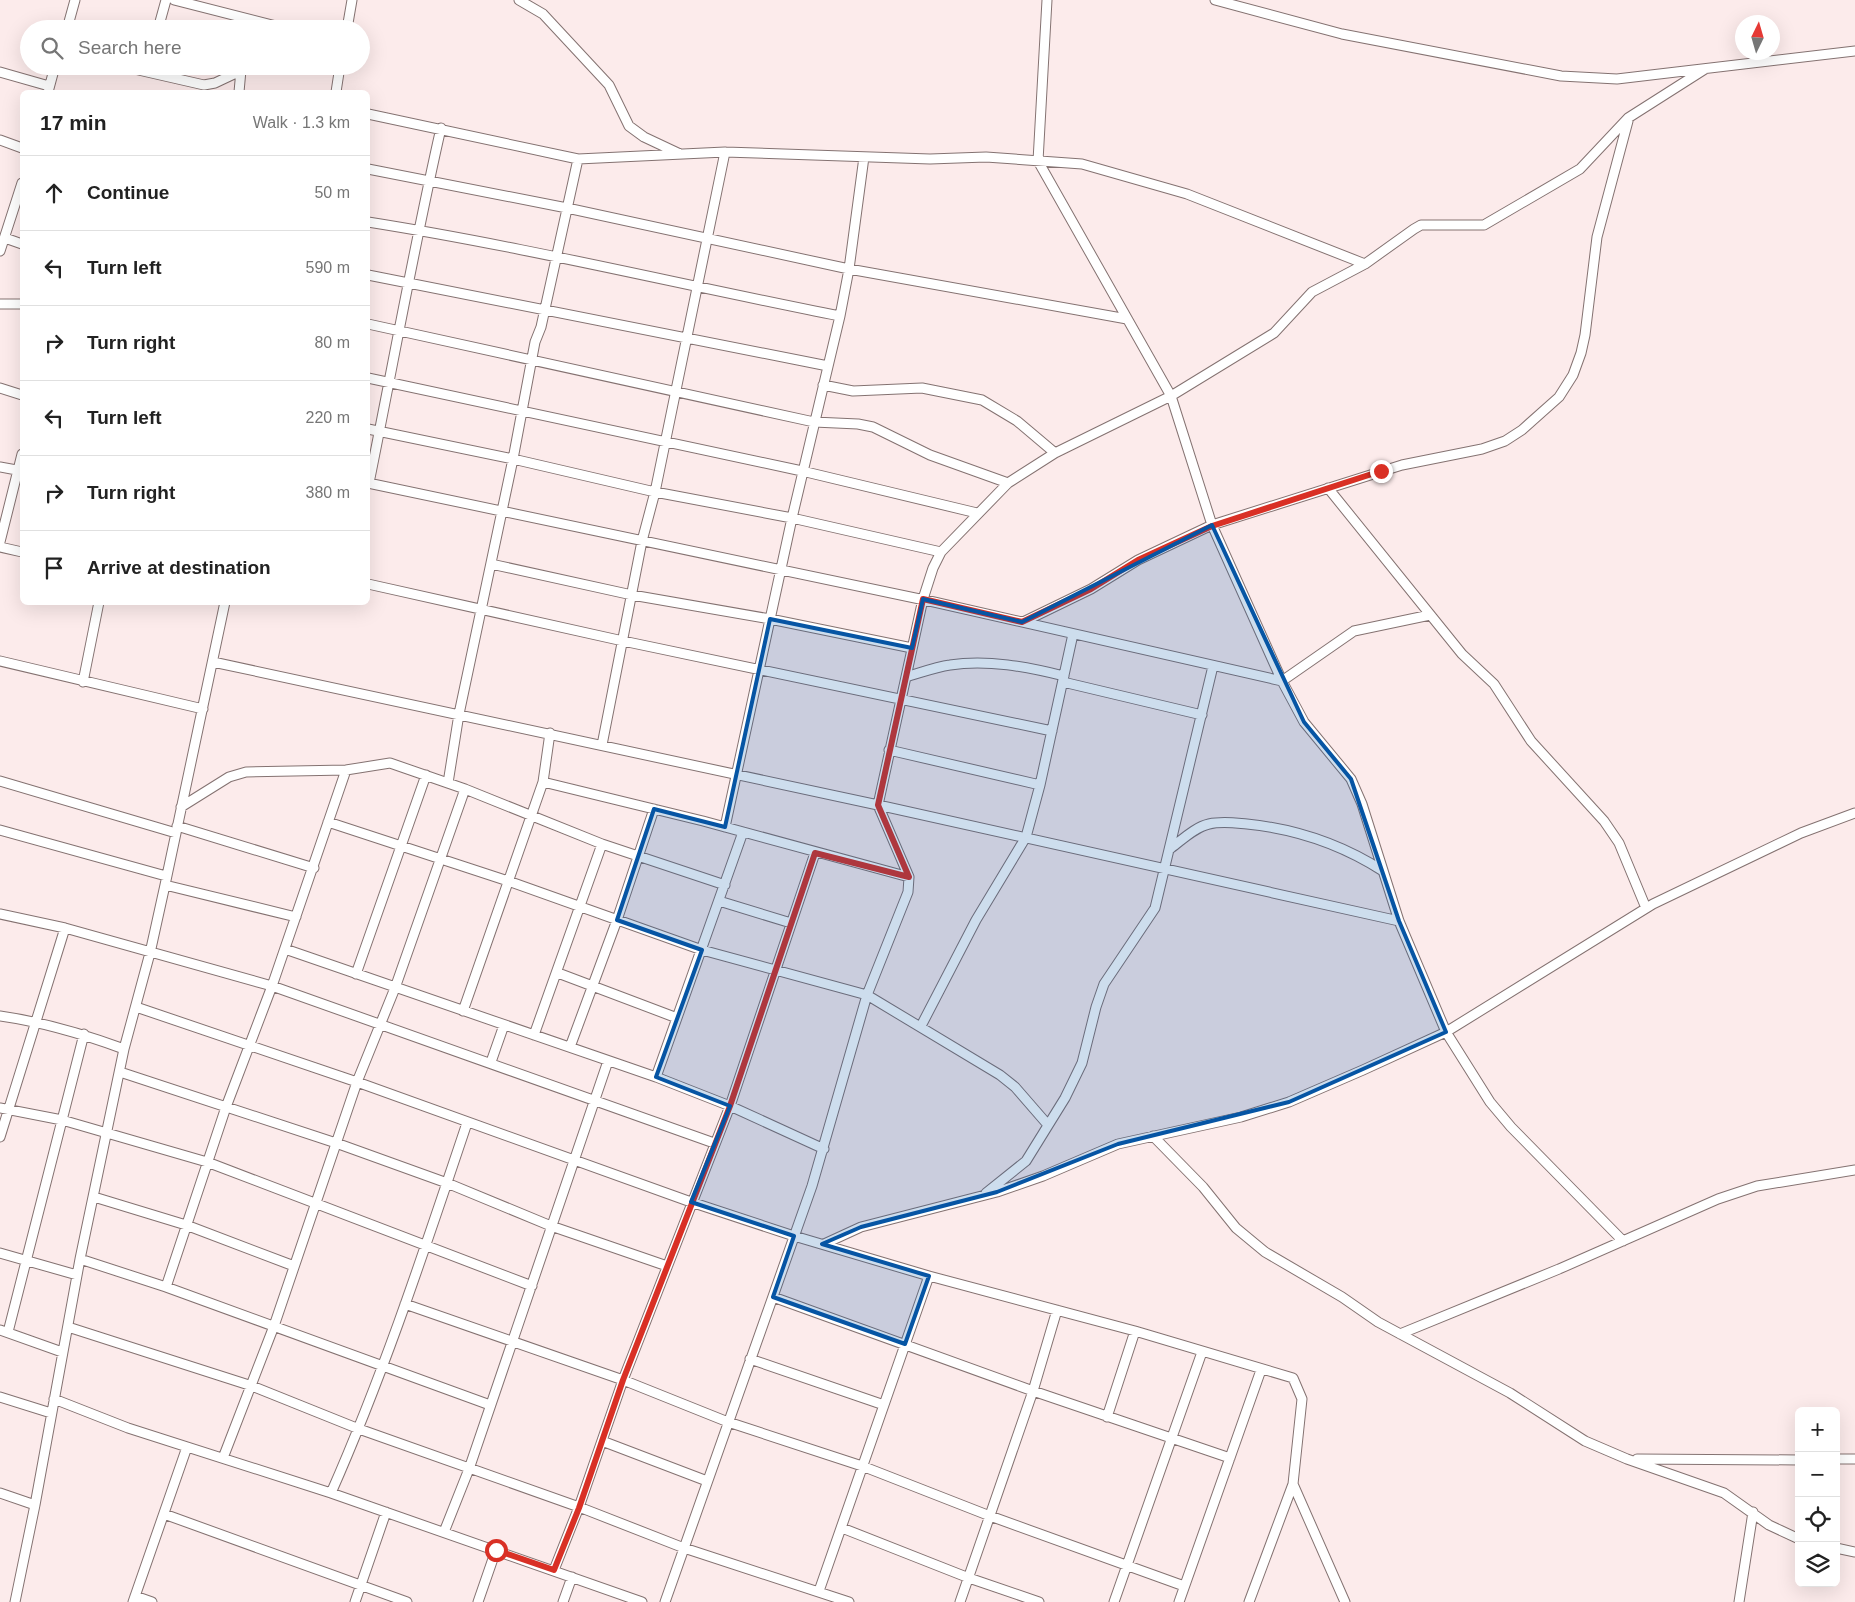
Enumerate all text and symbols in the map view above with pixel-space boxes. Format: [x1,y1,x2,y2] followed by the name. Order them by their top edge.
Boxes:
[1735,15,1780,60] north arrow
[20,20,370,75] search box
[38,34,66,62] icon: search
[78,37,182,58] text: Search here
[40,111,107,134] text: 17 min
[253,114,350,131] text: Walk · 1.3 km
[40,179,68,207] icon: ahead
[87,182,169,203] text: Continue
[314,184,350,201] text: 50 m
[40,254,68,282] icon: left
[87,257,162,278] text: Turn left
[306,259,350,276] text: 590 m
[40,329,68,357] icon: right
[87,332,175,353] text: Turn right
[314,334,350,351] text: 80 m
[40,404,68,432] icon: left
[87,407,162,428] text: Turn left
[306,409,350,426] text: 220 m
[1370,460,1393,483] route end
[40,479,68,507] icon: right
[87,482,175,503] text: Turn right
[306,484,350,501] text: 380 m
[40,554,68,582] icon: arrive
[87,557,271,578] text: Arrive at destination
[1795,1407,1840,1587] map controls
[1795,1407,1840,1452] button: +
[1795,1452,1840,1497] button: −
[1795,1497,1840,1542] button: locate
[485,1539,508,1562] route start
[1795,1542,1840,1587] button: layers

